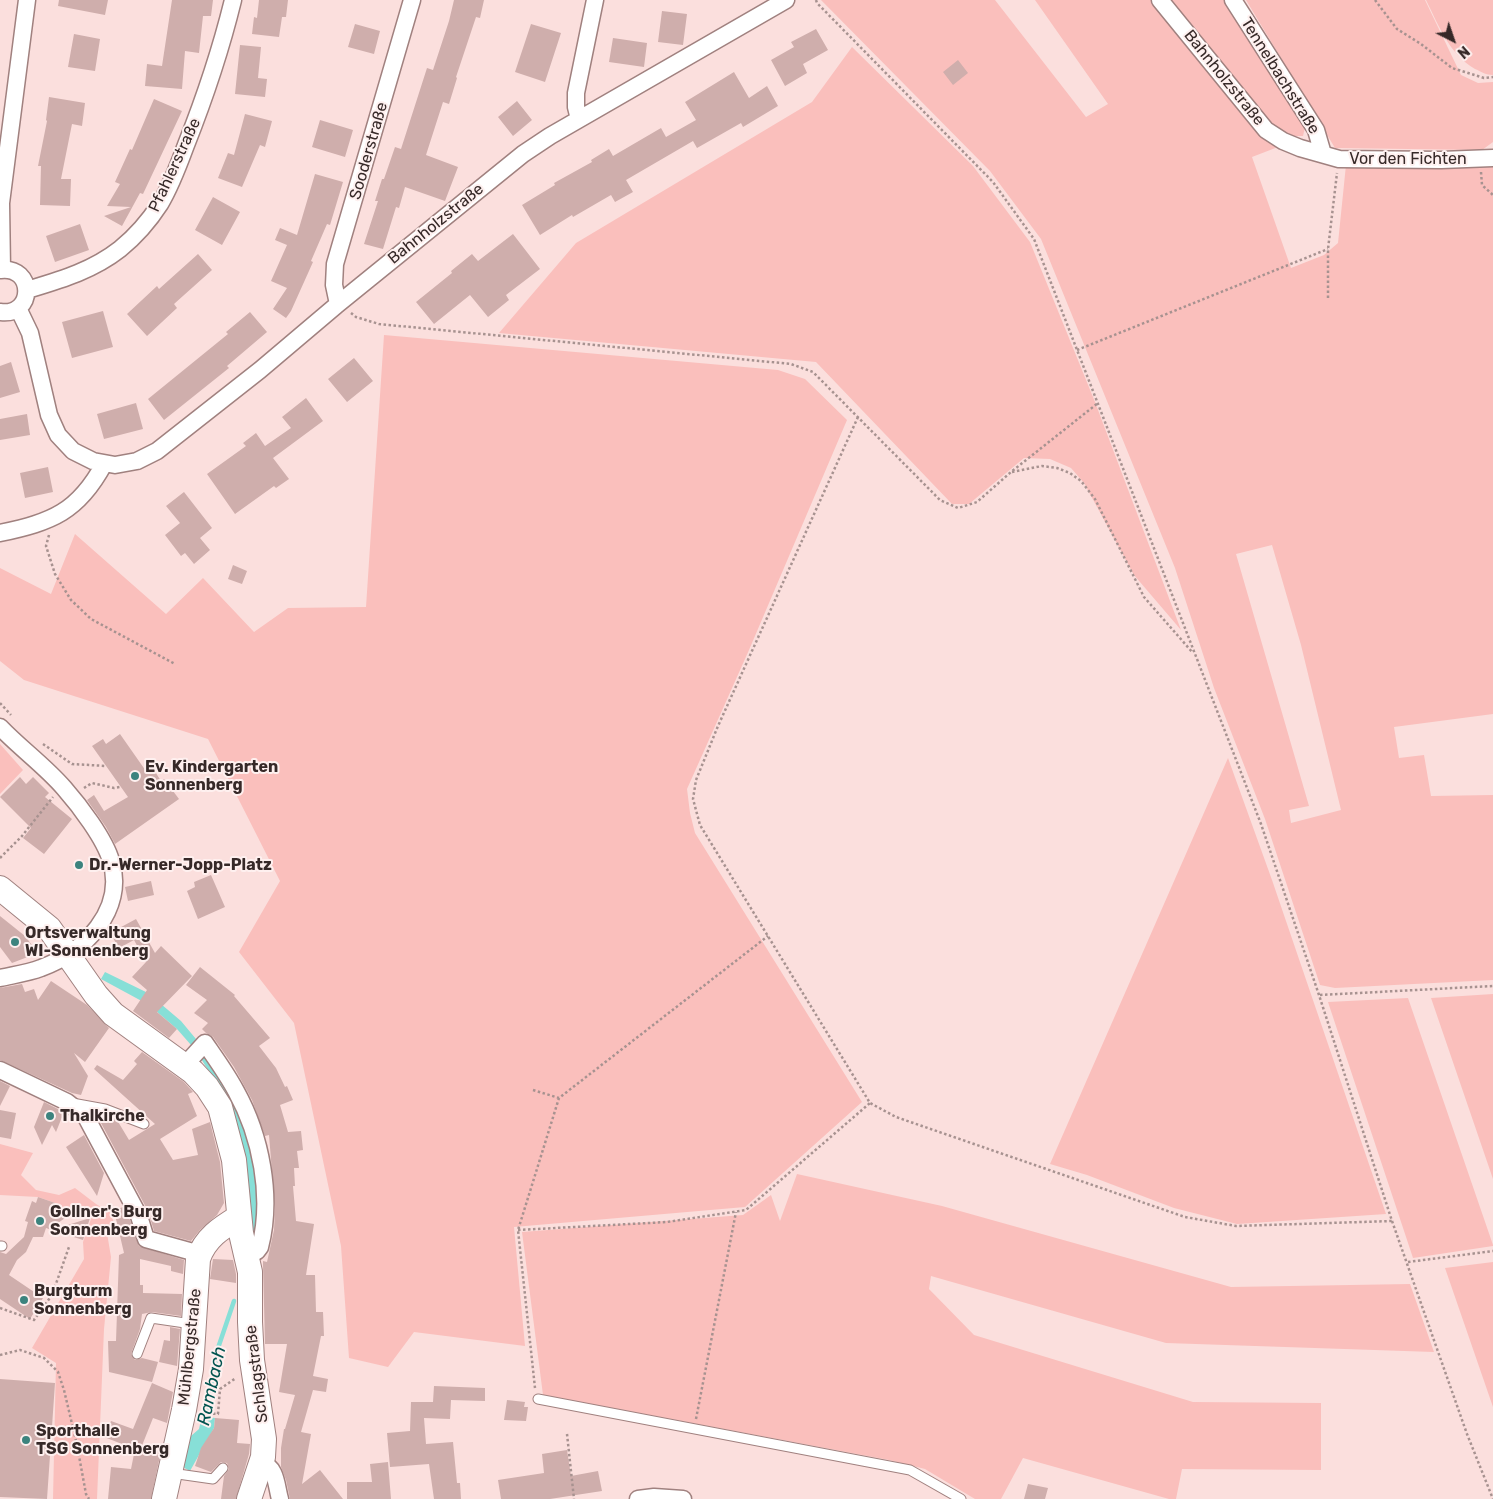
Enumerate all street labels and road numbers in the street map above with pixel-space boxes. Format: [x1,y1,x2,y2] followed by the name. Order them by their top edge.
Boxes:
[1237,14,1323,138] street label: Tennelbachstraße
[1180,26,1268,130] street label: Bahnholzstraße
[346,100,392,202] street label: Sooderstraße
[145,115,205,215] street label: Pfahlerstraße
[1349,149,1467,169] street label: Vor den Fichten
[384,180,488,268] street label: Bahnholzstraße
[174,1288,206,1406] street label: Mühlbergstraße
[241,1324,273,1424] street label: Schlagstraße

